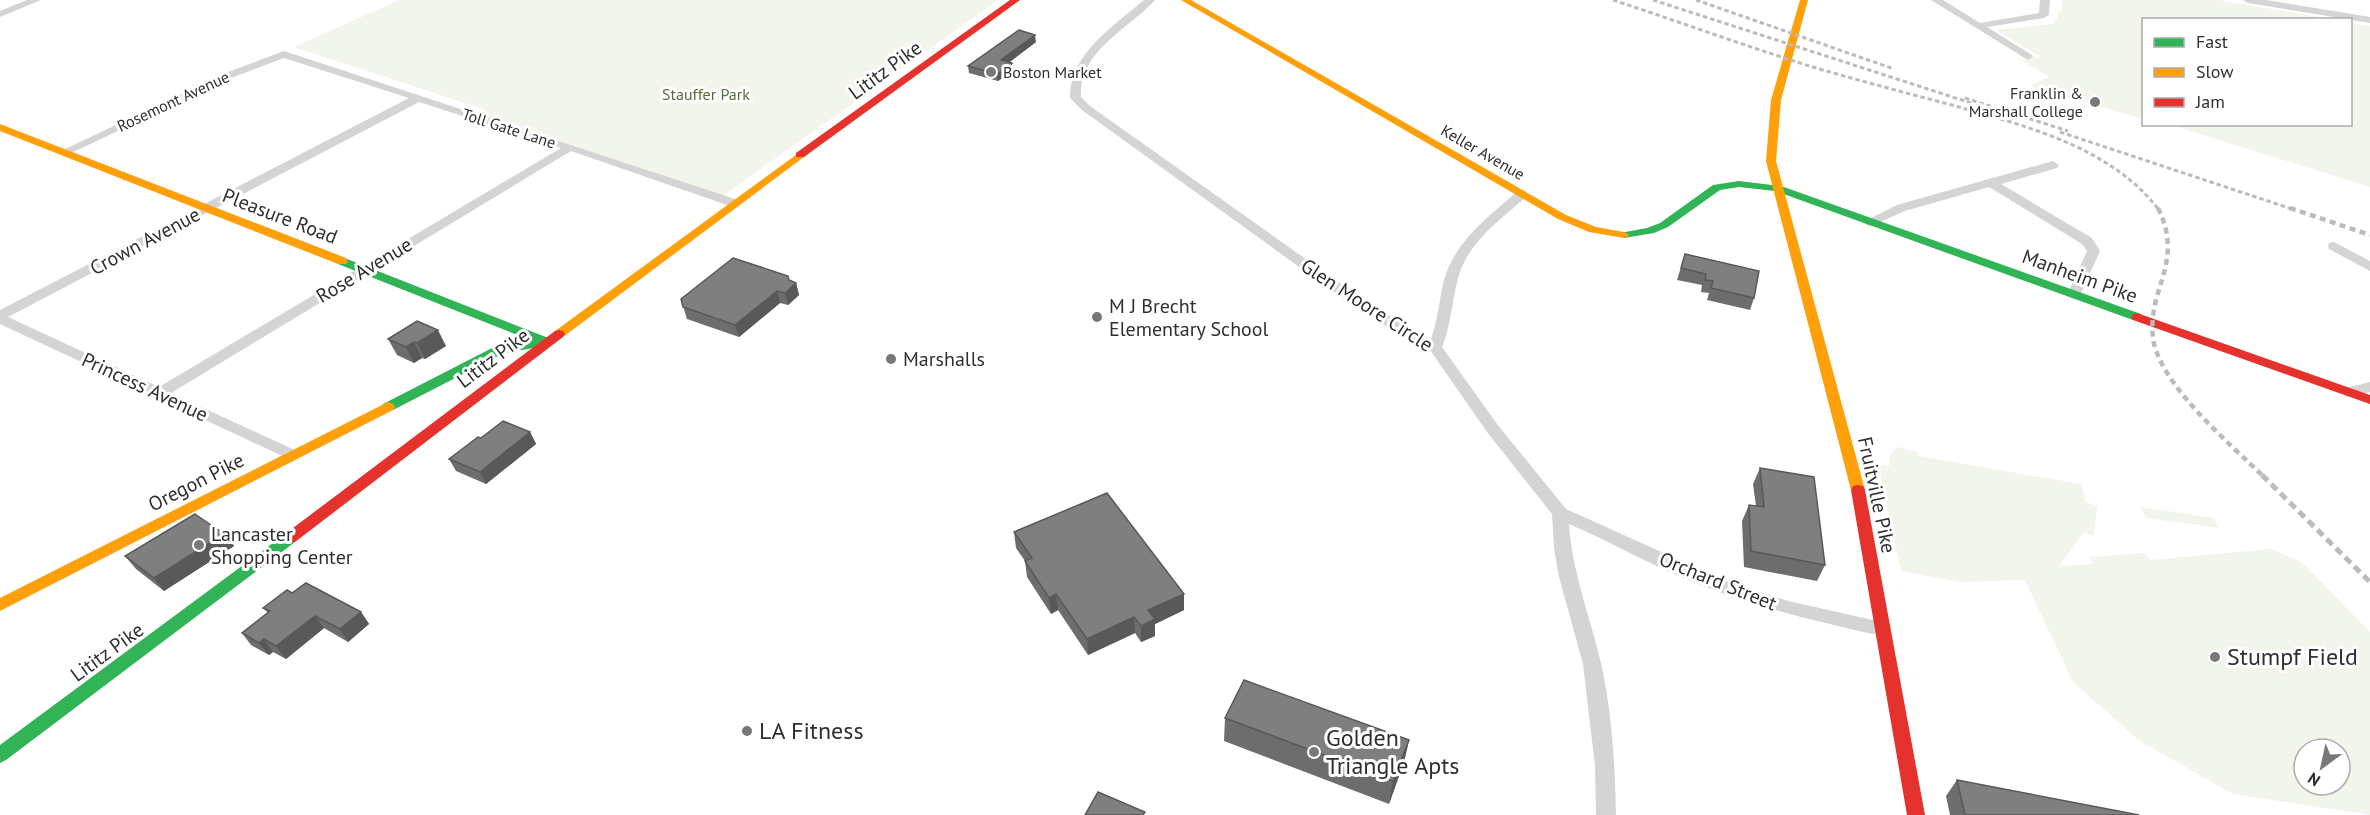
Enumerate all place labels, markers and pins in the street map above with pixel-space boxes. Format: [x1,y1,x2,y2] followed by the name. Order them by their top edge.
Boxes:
[1003,62,1102,82] place label: Boston Market
[984,65,998,79] marker: Boston Market
[1969,83,2083,121] place label: Franklin & Marshall College
[2088,95,2102,109] marker: Franklin & Marshall College
[1109,293,1269,342] place label: M J Brecht Elementary School
[1090,310,1104,324] marker: M J Brecht Elementary School
[903,346,985,372] place label: Marshalls
[884,352,898,366] marker: Marshalls
[211,521,353,570] place label: Lancaster Shopping Center
[192,538,206,552] marker: Lancaster Shopping Center
[2227,641,2358,672] place label: Stumpf Field
[2208,650,2222,664] marker: Stumpf Field
[759,715,864,746] place label: LA Fitness
[1326,722,1459,781] place label: Golden Triangle Apts
[740,724,754,738] marker: LA Fitness
[1307,745,1321,759] marker: Golden Triangle Apts

